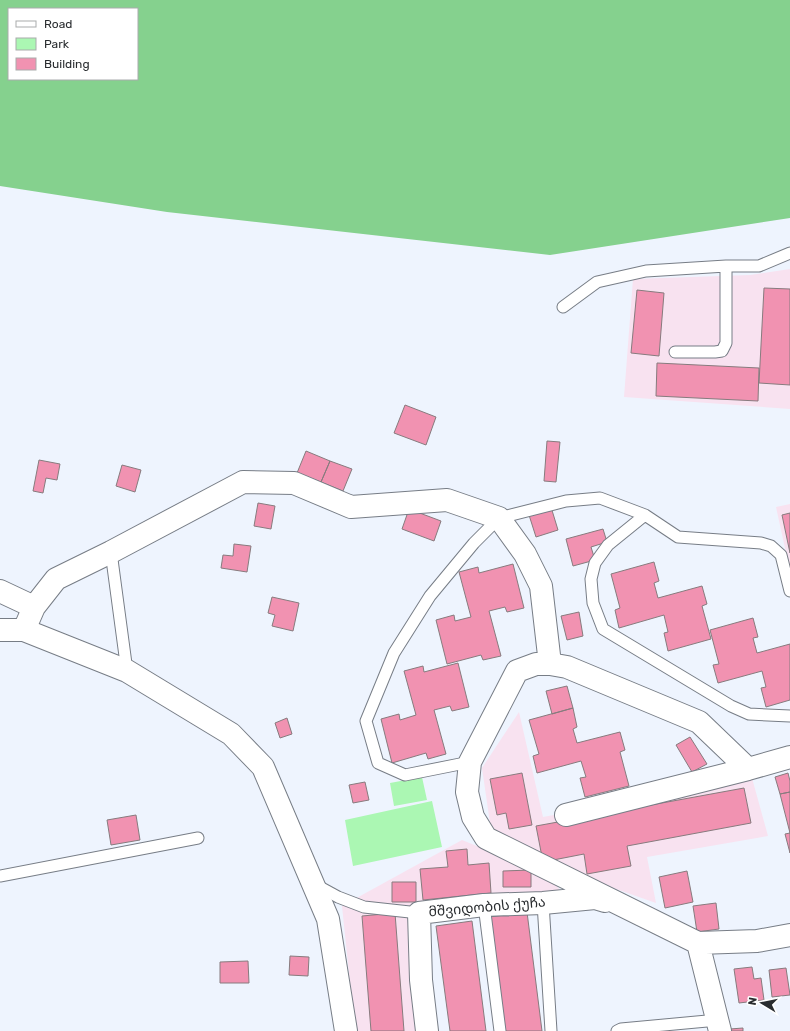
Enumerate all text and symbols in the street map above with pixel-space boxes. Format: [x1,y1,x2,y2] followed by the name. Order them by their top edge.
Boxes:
[8,8,138,80] legend
[44,17,72,31] text: Road
[44,37,70,51] text: Park
[44,57,90,71] text: Building
[428,893,546,921] street label: მშვიდობის ქუჩა
[742,983,782,1023] north arrow
[746,996,760,1006] text: N

